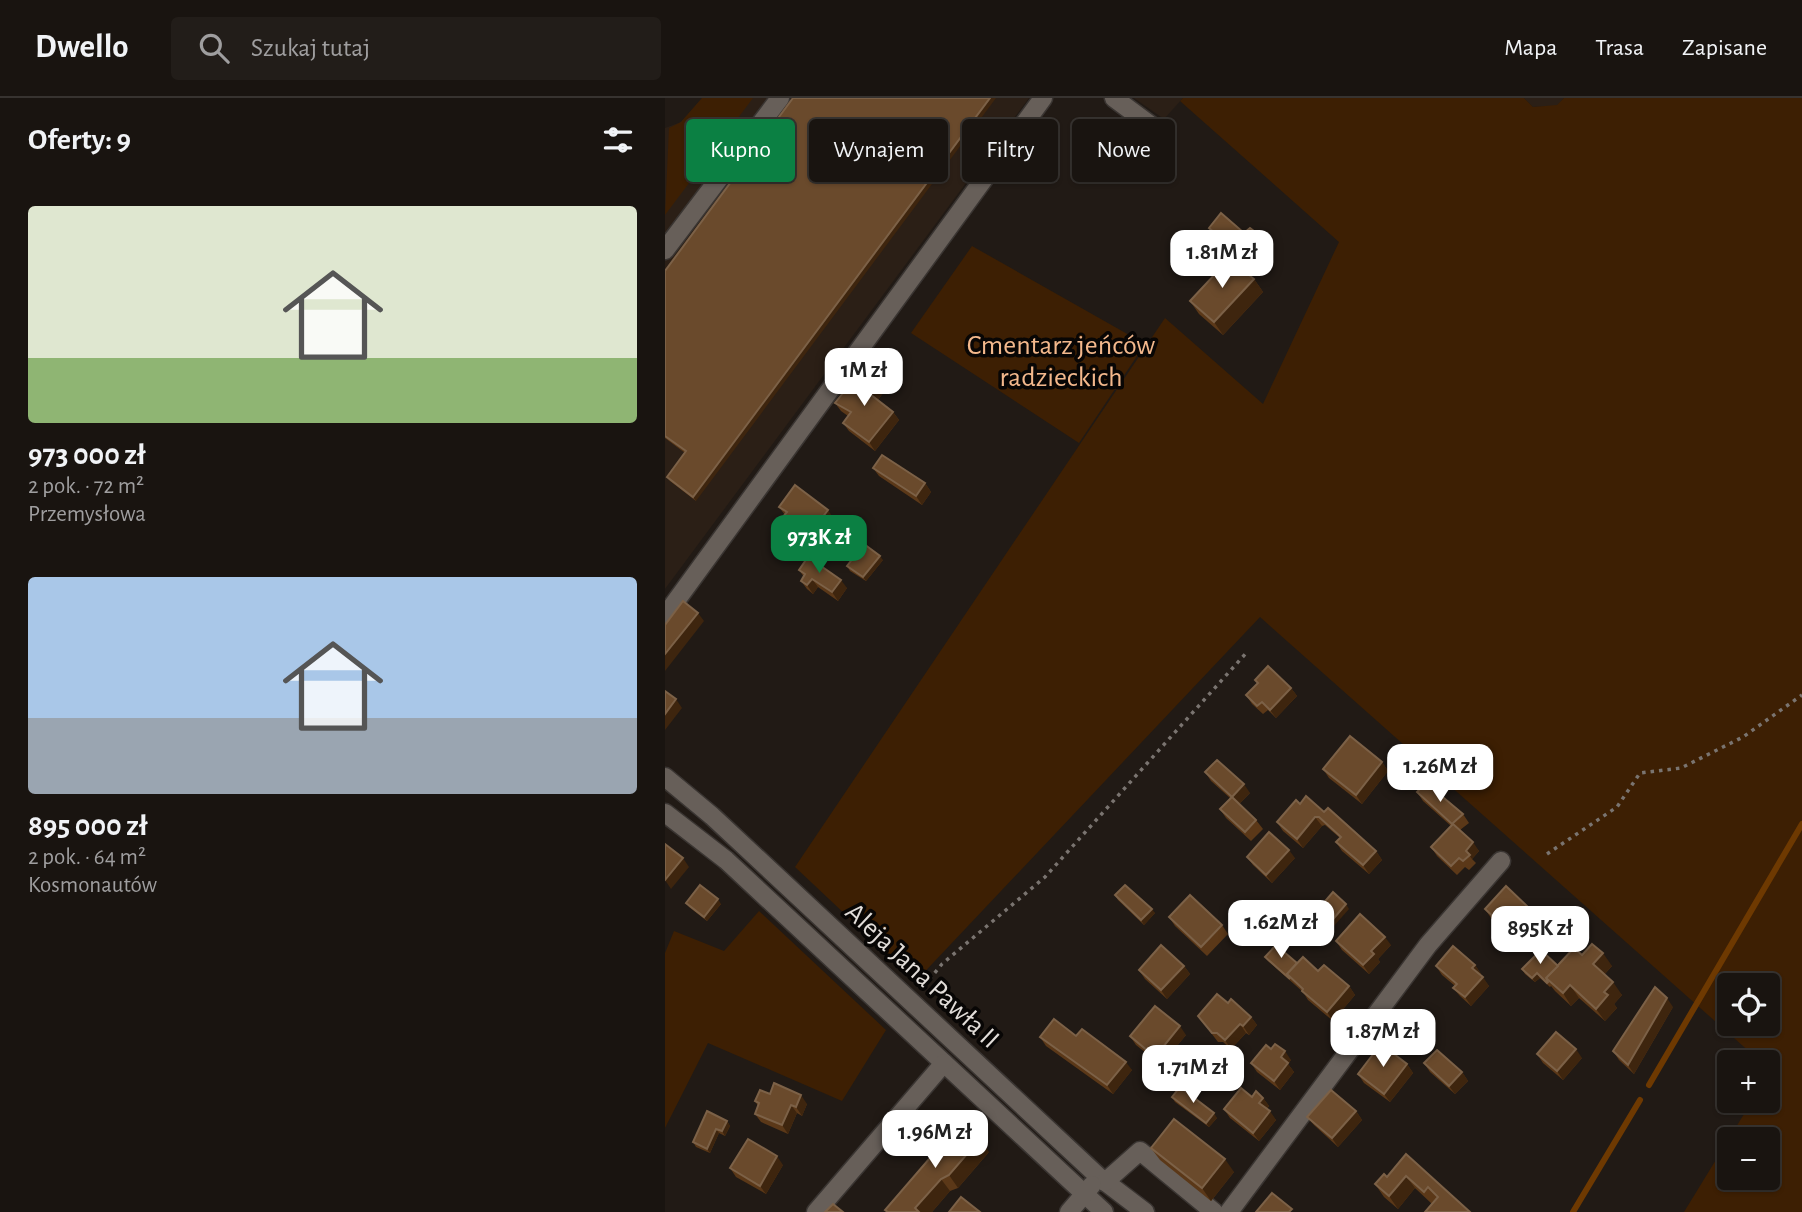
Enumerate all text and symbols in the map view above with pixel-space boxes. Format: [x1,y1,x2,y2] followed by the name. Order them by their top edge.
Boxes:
[171,17,661,80] search box
[195,29,233,67] icon: search
[35,31,129,64] text: Dwello
[251,35,370,61] text: Szukaj tutaj
[1504,36,1557,60] text: Mapa
[1595,36,1644,60] text: Trasa
[1682,36,1767,60] text: Zapisane
[686,119,795,182] chip: Kupno
[809,119,948,182] chip: Wynajem
[962,119,1058,182] chip: Filtry
[1072,119,1175,182] chip: Nowe
[599,121,637,159] icon: filters
[28,125,131,155] text: Oferty: 9
[1150,230,1294,290] pin: 1.81M zł
[1186,241,1258,264] text: 1.81M zł
[270,252,396,378] icon: home
[967,332,1155,392] park label: Cmentarz jeńców radzieckich
[815,348,913,408] pin: 1M zł
[841,359,887,382] text: 1M zł
[28,440,146,470] text: 973 000 zł
[28,475,144,498] text: 2 pok. · 72 m²
[28,503,146,526] text: Przemysłowa
[754,516,884,575] pin: 973K zł
[787,526,851,549] text: 973K zł
[270,623,396,749] icon: home
[1368,744,1512,804] pin: 1.26M zł
[1403,755,1477,778] text: 1.26M zł
[28,811,148,841] text: 895 000 zł
[28,846,146,869] text: 2 pok. · 64 m²
[28,874,157,897] text: Kosmonautów
[840,898,1004,1054] street label: Aleja Jana Pawła II
[1209,900,1353,960] pin: 1.62M zł
[1475,906,1605,966] pin: 895K zł
[1244,911,1318,934] text: 1.62M zł
[1507,917,1573,940] text: 895K zł
[1717,973,1780,1190] map controls
[1717,973,1780,1036] button: locate
[1311,1010,1455,1069] pin: 1.87M zł
[1346,1020,1420,1043] text: 1.87M zł
[1121,1046,1265,1105] pin: 1.71M zł
[1717,1050,1780,1113] button: +
[1158,1056,1228,1079] text: 1.71M zł
[863,1110,1007,1170] pin: 1.96M zł
[898,1121,972,1144] text: 1.96M zł
[1717,1127,1780,1190] button: −

